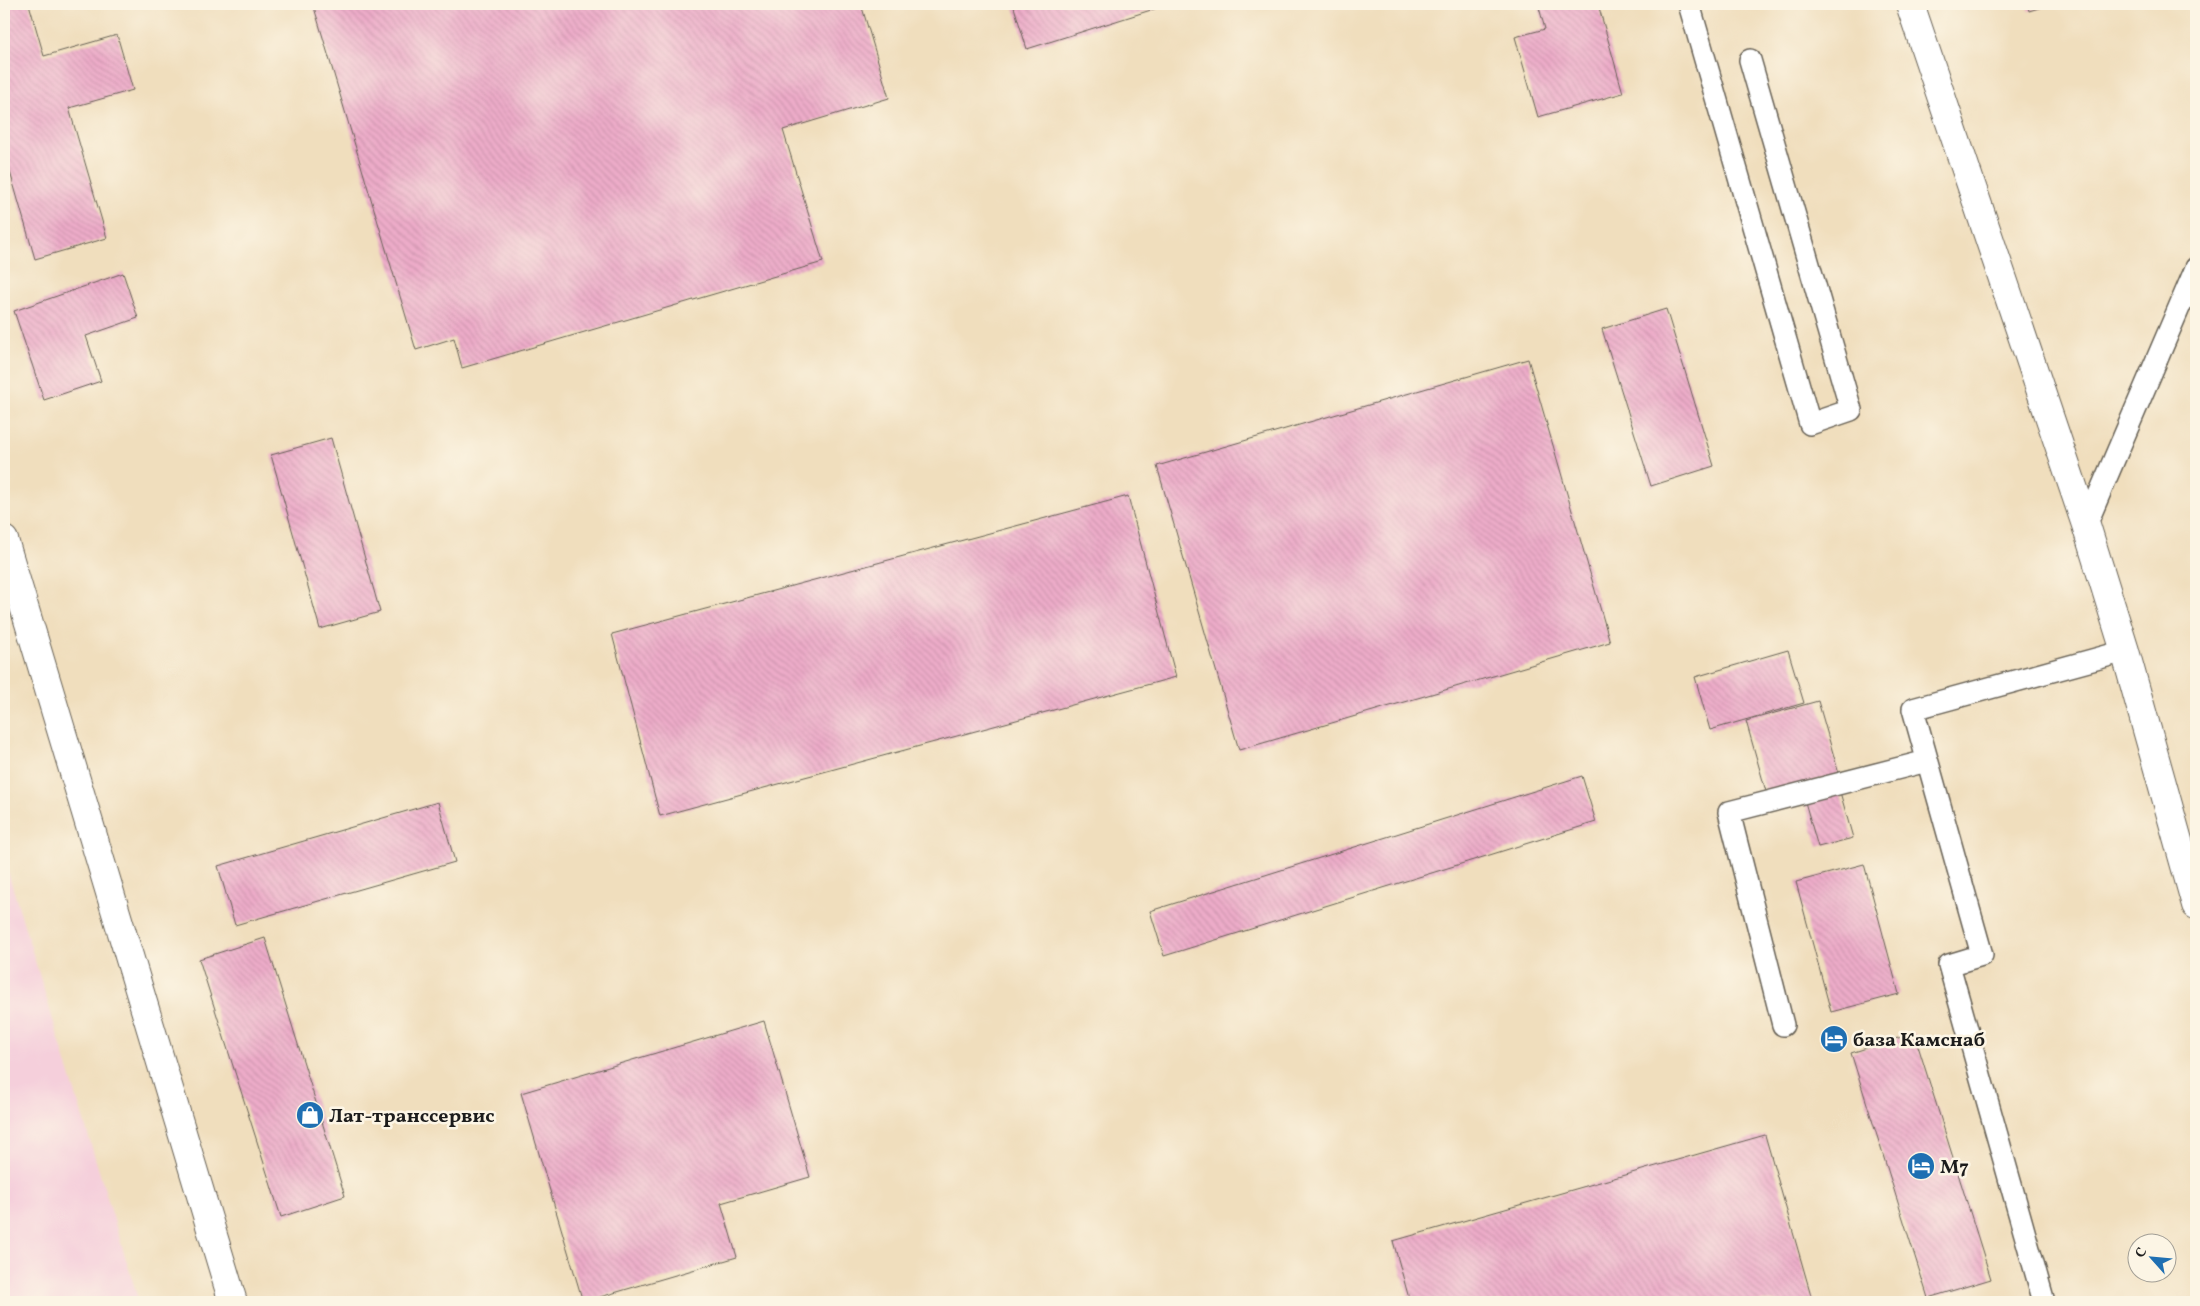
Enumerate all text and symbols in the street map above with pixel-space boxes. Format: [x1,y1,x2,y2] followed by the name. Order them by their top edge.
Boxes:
[1819,1024,1849,1054] hotel icon: база Камснаб
[1853,1027,1985,1055] place label: база Камснаб
[295,1100,325,1130] shop icon: Лат-транссервис
[329,1103,495,1131] place label: Лат-транссервис
[1906,1151,1936,1181] hotel icon: М7
[1940,1154,1969,1182] place label: М7
[2128,1234,2178,1284] north arrow
[2131,1244,2152,1261] text: С

